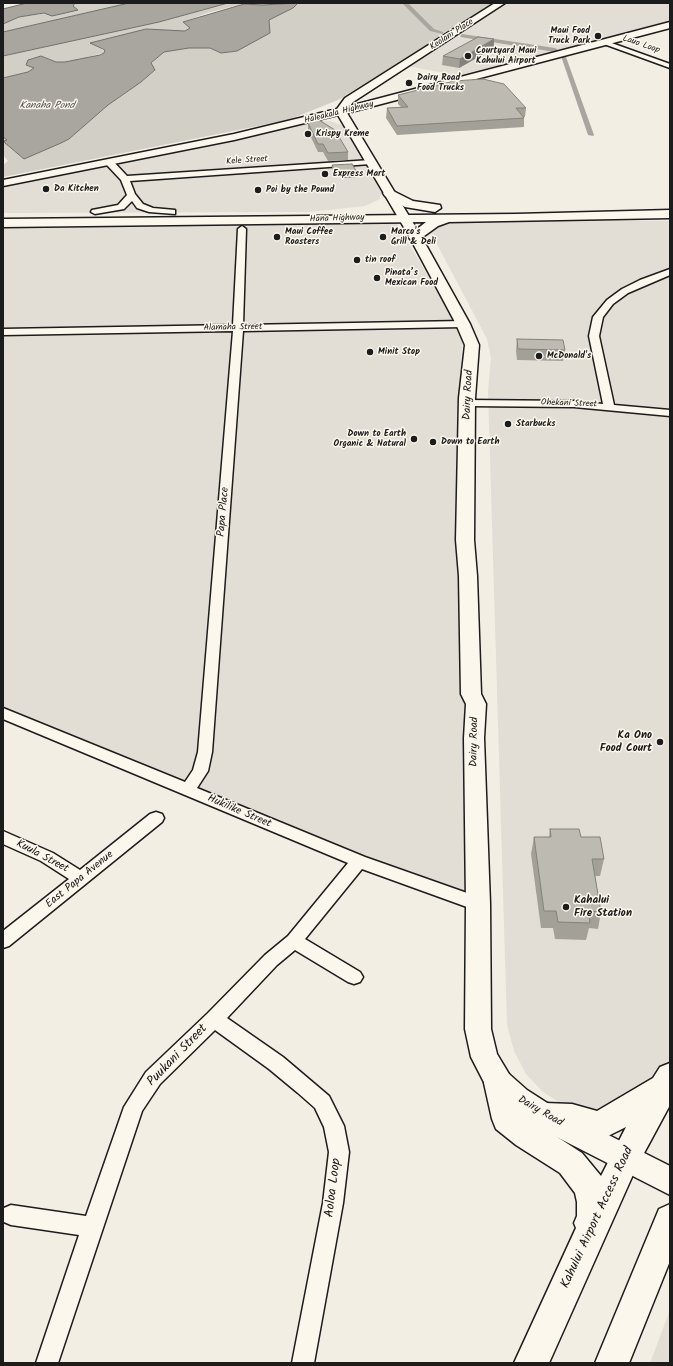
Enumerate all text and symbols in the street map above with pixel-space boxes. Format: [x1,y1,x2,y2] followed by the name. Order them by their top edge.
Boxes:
[428,17,476,53] street label: Keolani Place
[548,26,590,47] place label: Maui Food Truck Park
[593,31,603,41] marker: Maui Food Truck Park
[621,34,661,56] street label: Lauo Loop
[476,46,536,67] place label: Courtyard Maui Kahului Airport
[463,51,473,61] marker: Courtyard Maui Kahului Airport
[417,73,464,94] place label: Dairy Road Food Trucks
[404,78,414,88] marker: Dairy Road Food Trucks
[303,99,375,127] street label: Haleakala Highway
[20,100,74,112] water label: Kanaha Pond
[303,129,313,139] marker: Krispy Kreme
[316,129,369,139] place label: Krispy Kreme
[226,154,268,168] street label: Kele Street
[320,169,330,179] marker: Express Mart
[333,169,385,179] place label: Express Mart
[41,184,51,194] marker: Da Kitchen
[54,184,99,194] place label: Da Kitchen
[253,185,263,195] marker: Poi by the Pound
[266,185,334,195] place label: Poi by the Pound
[310,213,364,225] street label: Hana Highway
[285,227,333,248] place label: Maui Coffee Roasters
[391,227,436,248] place label: Marco's Grill & Deli
[272,232,282,242] marker: Maui Coffee Roasters
[378,232,388,242] marker: Marco's Grill & Deli
[352,255,362,265] marker: tin roof
[365,255,395,265] place label: tin roof
[385,268,438,289] place label: Pinata’s Mexican Food
[372,273,382,283] marker: Pinata’s Mexican Food
[204,322,262,334] street label: Alamaha Street
[365,347,375,357] marker: Minit Stop
[378,347,420,357] place label: Minit Stop
[534,351,544,361] marker: McDonald's
[547,351,591,361] place label: McDonald's
[461,370,477,420] street label: Dairy Road
[541,398,597,410] street label: Ohekani Street
[503,419,513,429] marker: Starbucks
[516,419,555,429] place label: Starbucks
[334,429,406,450] place label: Down to Earth Organic & Natural
[409,434,419,444] marker: Down to Earth Organic & Natural
[428,437,438,447] marker: Down to Earth
[441,437,499,447] place label: Down to Earth
[215,487,233,537] street label: Papa Place
[468,717,482,767] street label: Dairy Road
[600,729,652,755] place label: Ka Ono Food Court
[655,737,665,747] marker: Ka Ono Food Court
[205,793,273,831] street label: Hukilike Street
[14,838,70,876] street label: Kuula Street
[43,849,117,911] street label: East Papa Avenue
[574,894,632,920] place label: Kahalui Fire Station
[561,902,571,912] marker: Kahalui Fire Station
[145,1022,211,1090] street label: Puukani Street
[515,1094,565,1130] street label: Dairy Road
[558,1145,638,1291] street label: Kahului Airport Access Road
[323,1158,345,1218] street label: Aoloa Loop

